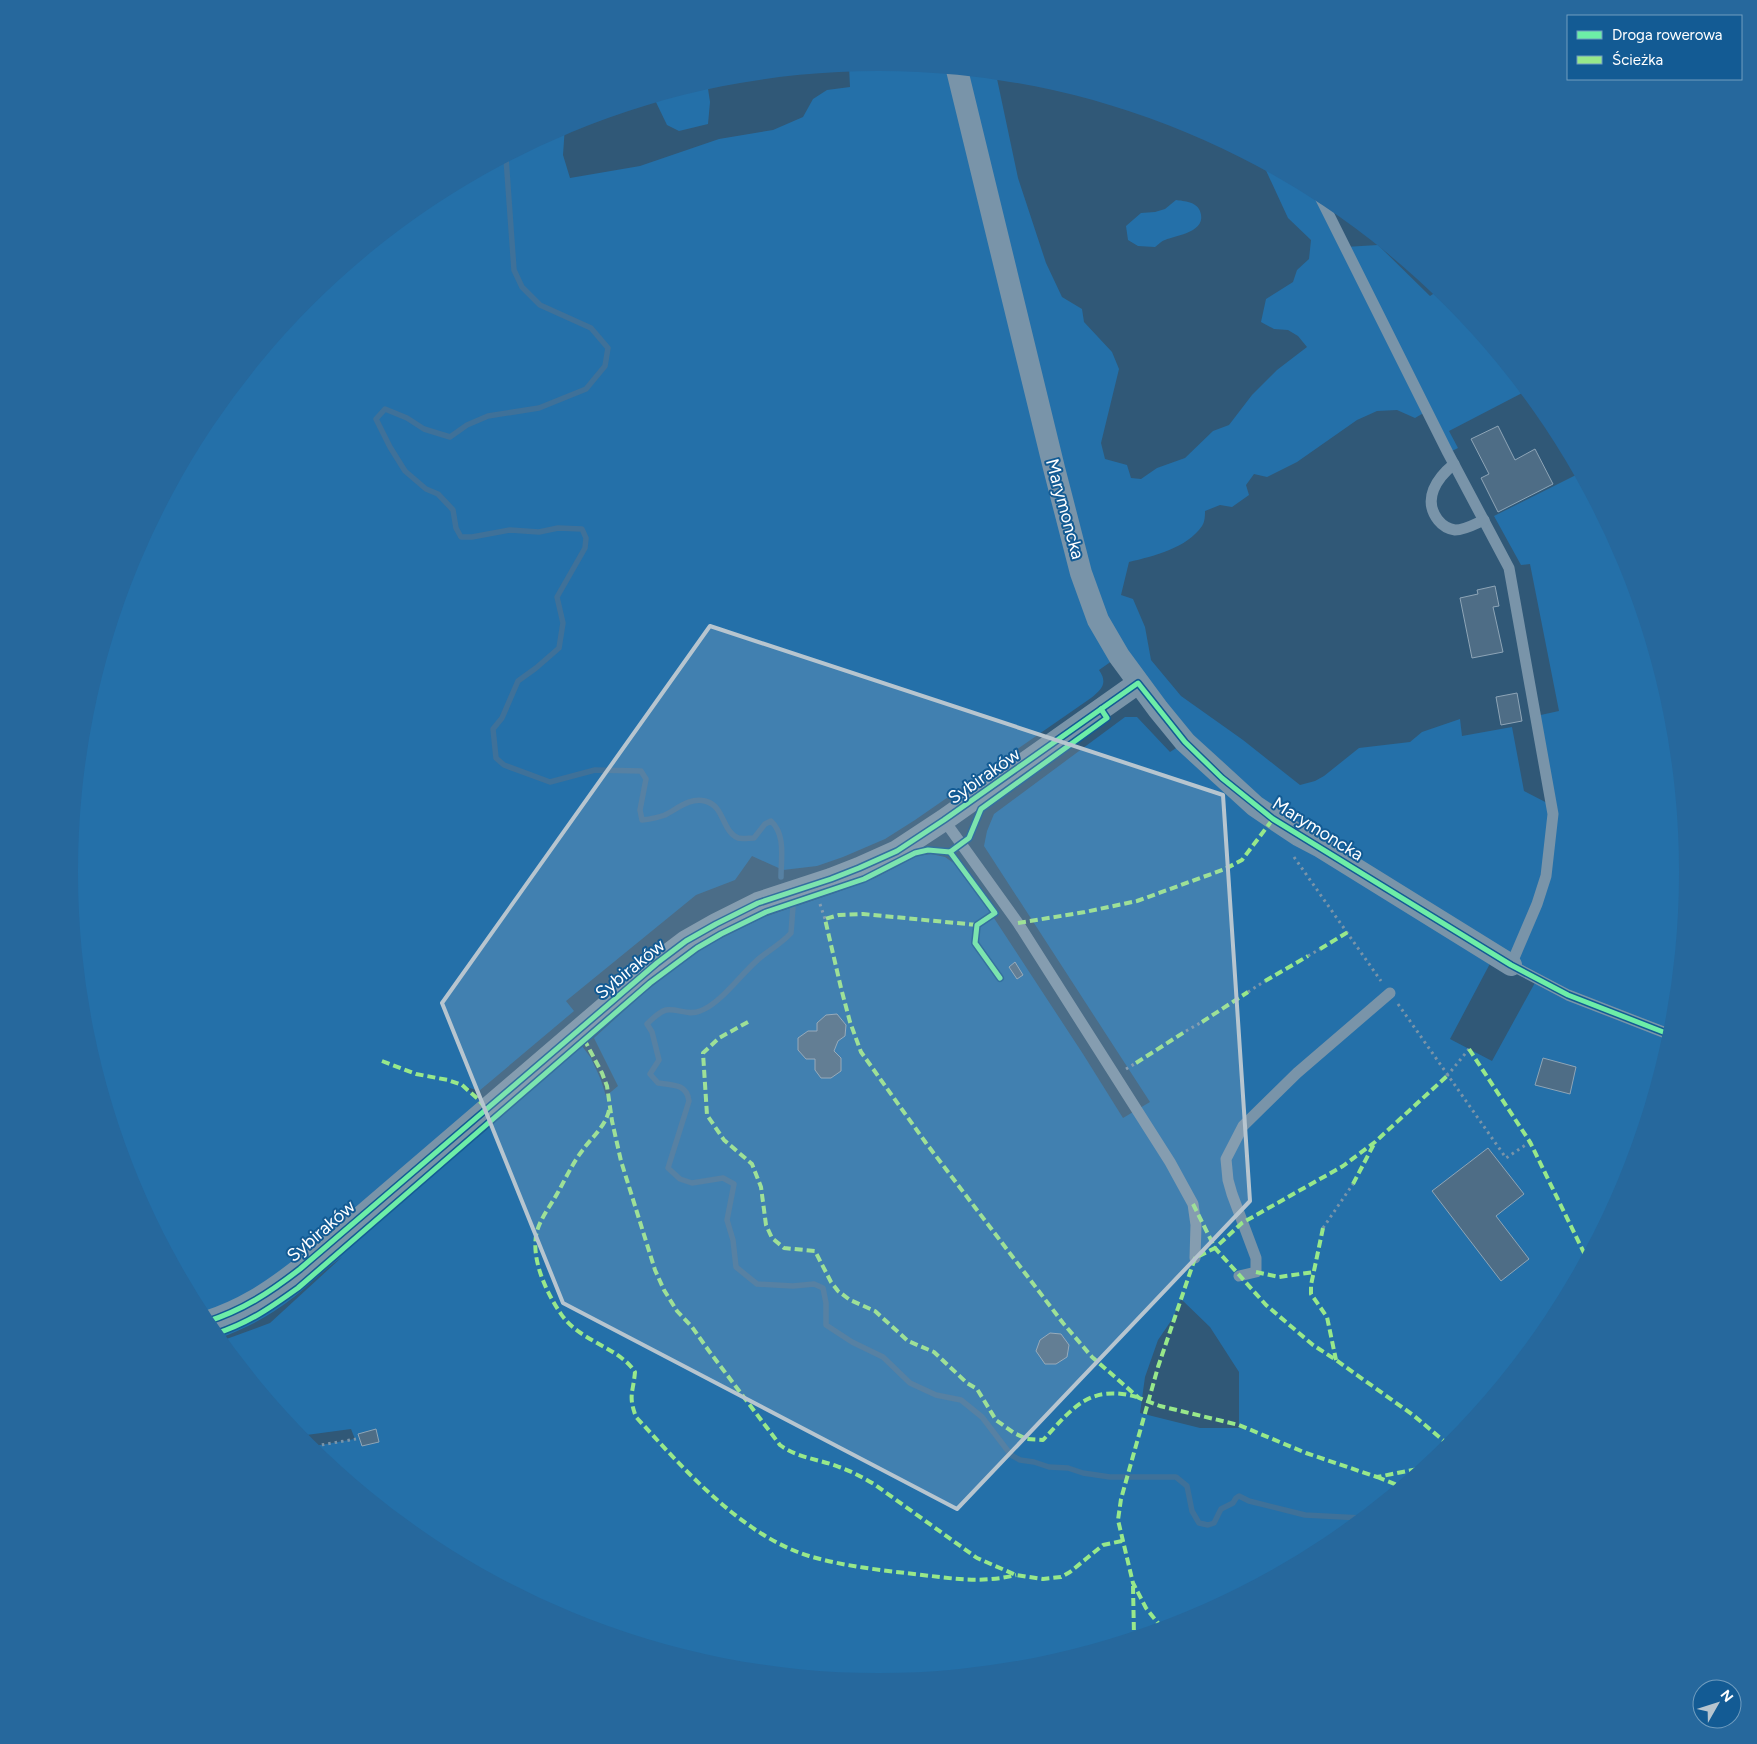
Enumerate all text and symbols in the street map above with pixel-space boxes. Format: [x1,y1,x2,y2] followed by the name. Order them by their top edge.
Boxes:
[1567,15,1742,80] legend
[1612,26,1722,44] text: Droga rowerowa
[1612,51,1663,69] text: Ścieżka
[1041,456,1089,562] street label: Marymoncka
[944,743,1024,809] street label: Sybiraków
[1268,792,1368,866] street label: Marymoncka
[591,934,669,1004] street label: Sybiraków
[282,1195,360,1267] street label: Sybiraków
[1692,1679,1742,1729] north arrow
[1717,1687,1737,1706] text: N

